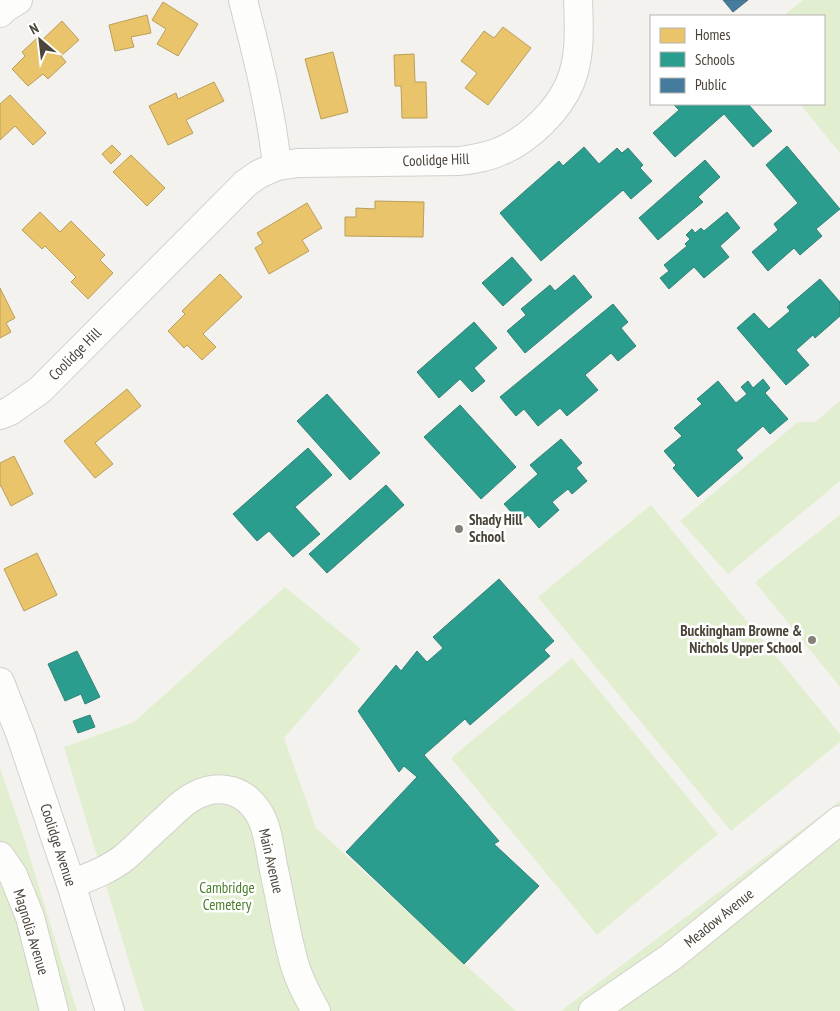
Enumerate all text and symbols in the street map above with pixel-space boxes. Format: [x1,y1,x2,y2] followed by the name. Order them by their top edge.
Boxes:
[15,15,65,65] north arrow
[650,15,825,105] legend
[26,19,41,38] text: N
[695,25,731,44] text: Homes
[695,50,735,69] text: Schools
[695,75,727,94] text: Public
[402,149,470,170] street label: Coolidge Hill
[44,323,105,384] street label: Coolidge Hill
[469,510,523,546] place label: Shady Hill School
[453,523,465,535] marker: Shady Hill School
[680,621,802,657] place label: Buckingham Browne & Nichols Upper School
[806,634,818,646] marker: Buckingham Browne & Nichols Upper School
[36,801,81,889] street label: Coolidge Avenue
[255,827,288,895] street label: Main Avenue
[199,878,255,914] park label: Cambridge Cemetery
[680,884,757,951] street label: Meadow Avenue
[9,887,54,977] street label: Magnolia Avenue

